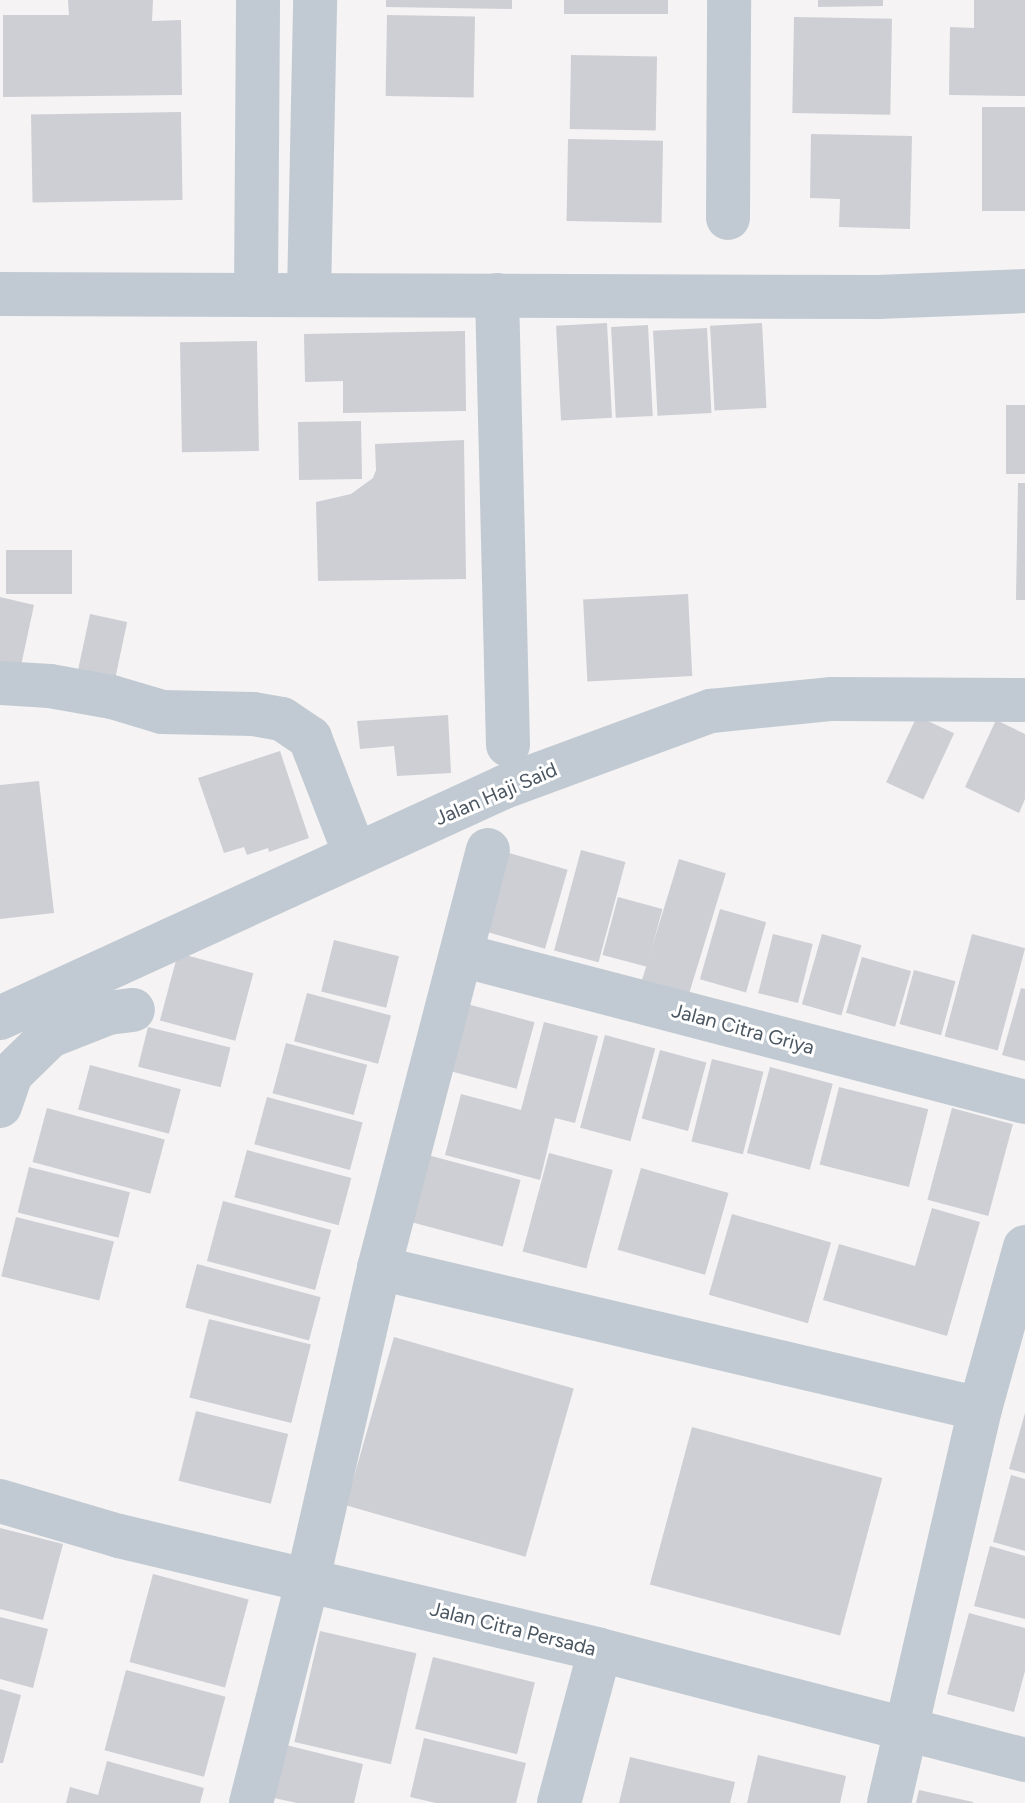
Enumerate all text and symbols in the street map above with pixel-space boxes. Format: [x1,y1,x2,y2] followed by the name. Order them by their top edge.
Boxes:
[431,758,561,830] street label: Jalan Haji Said
[669,998,817,1060] street label: Jalan Citra Griya
[428,1597,598,1661] street label: Jalan Citra Persada

